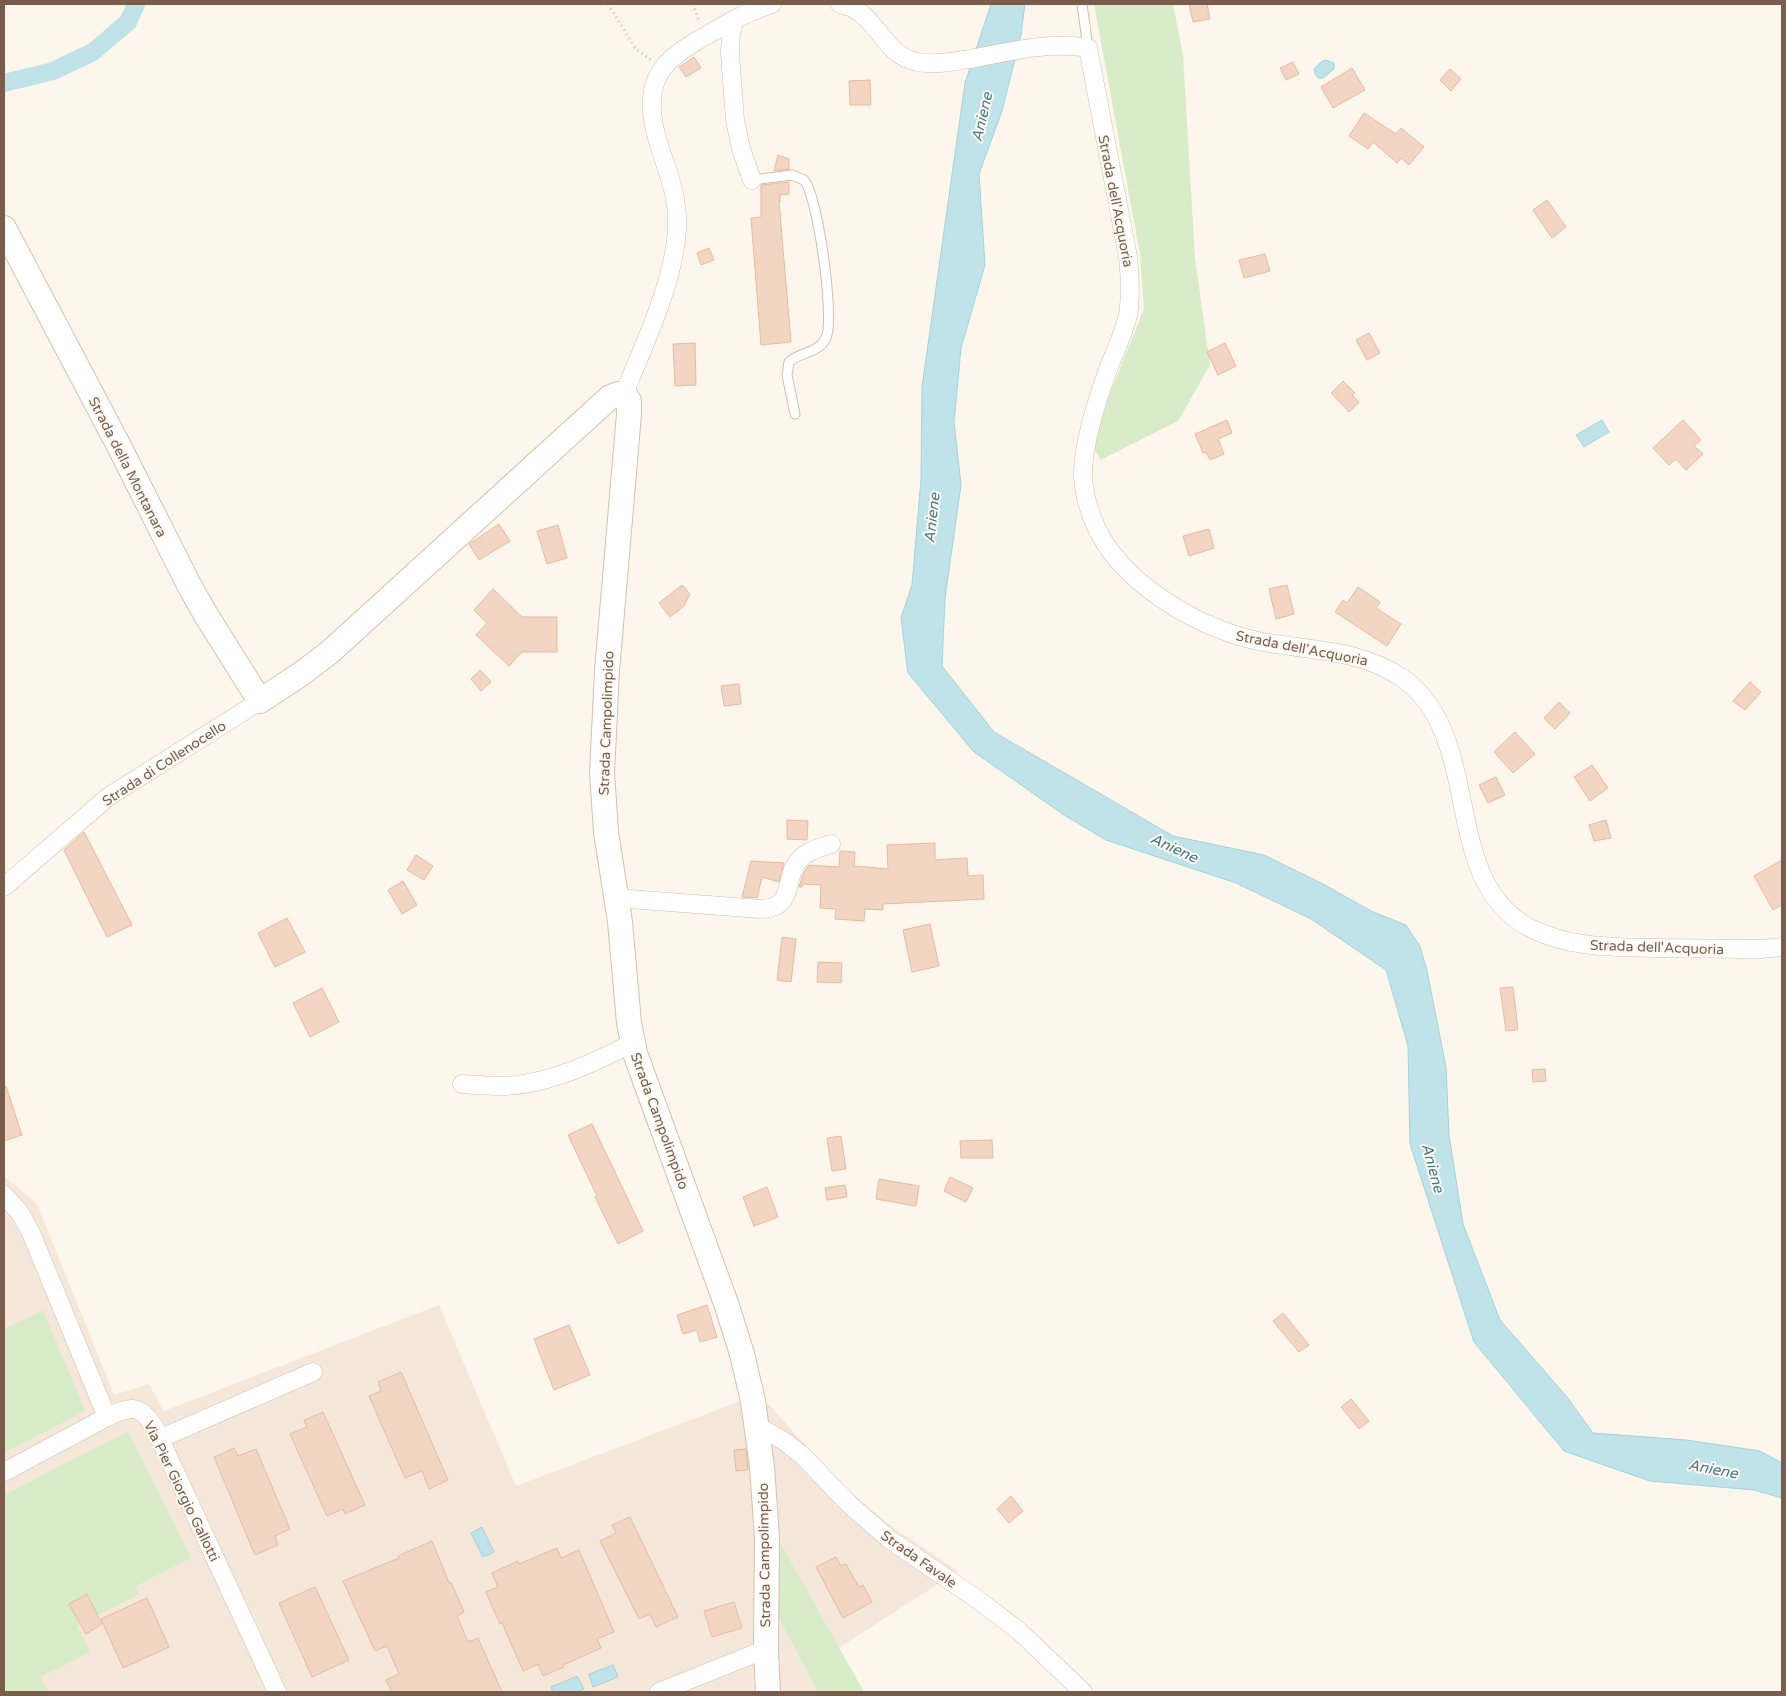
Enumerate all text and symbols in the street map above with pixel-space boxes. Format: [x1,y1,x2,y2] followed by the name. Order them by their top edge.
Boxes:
[968,89,997,143] water label: Aniene
[1094,134,1137,269] street label: Strada dell'Acquoria
[85,394,170,540] street label: Strada della Montanara
[920,491,944,544] water label: Aniene
[1234,627,1369,670] street label: Strada dell'Acquoria
[595,650,618,796] street label: Strada Campolimpido
[99,717,229,810] street label: Strada di Collenocello
[1147,829,1202,867] water label: Aniene
[1590,937,1724,958] street label: Strada dell'Acquoria
[627,1050,692,1192] street label: Strada Campolimpido
[1418,1141,1449,1196] water label: Aniene
[140,1418,223,1564] street label: Via Pier Giorgio Gallotti
[1687,1455,1741,1483] water label: Aniene
[755,1483,774,1627] street label: Strada Campolimpido
[877,1527,960,1592] street label: Strada Favale

